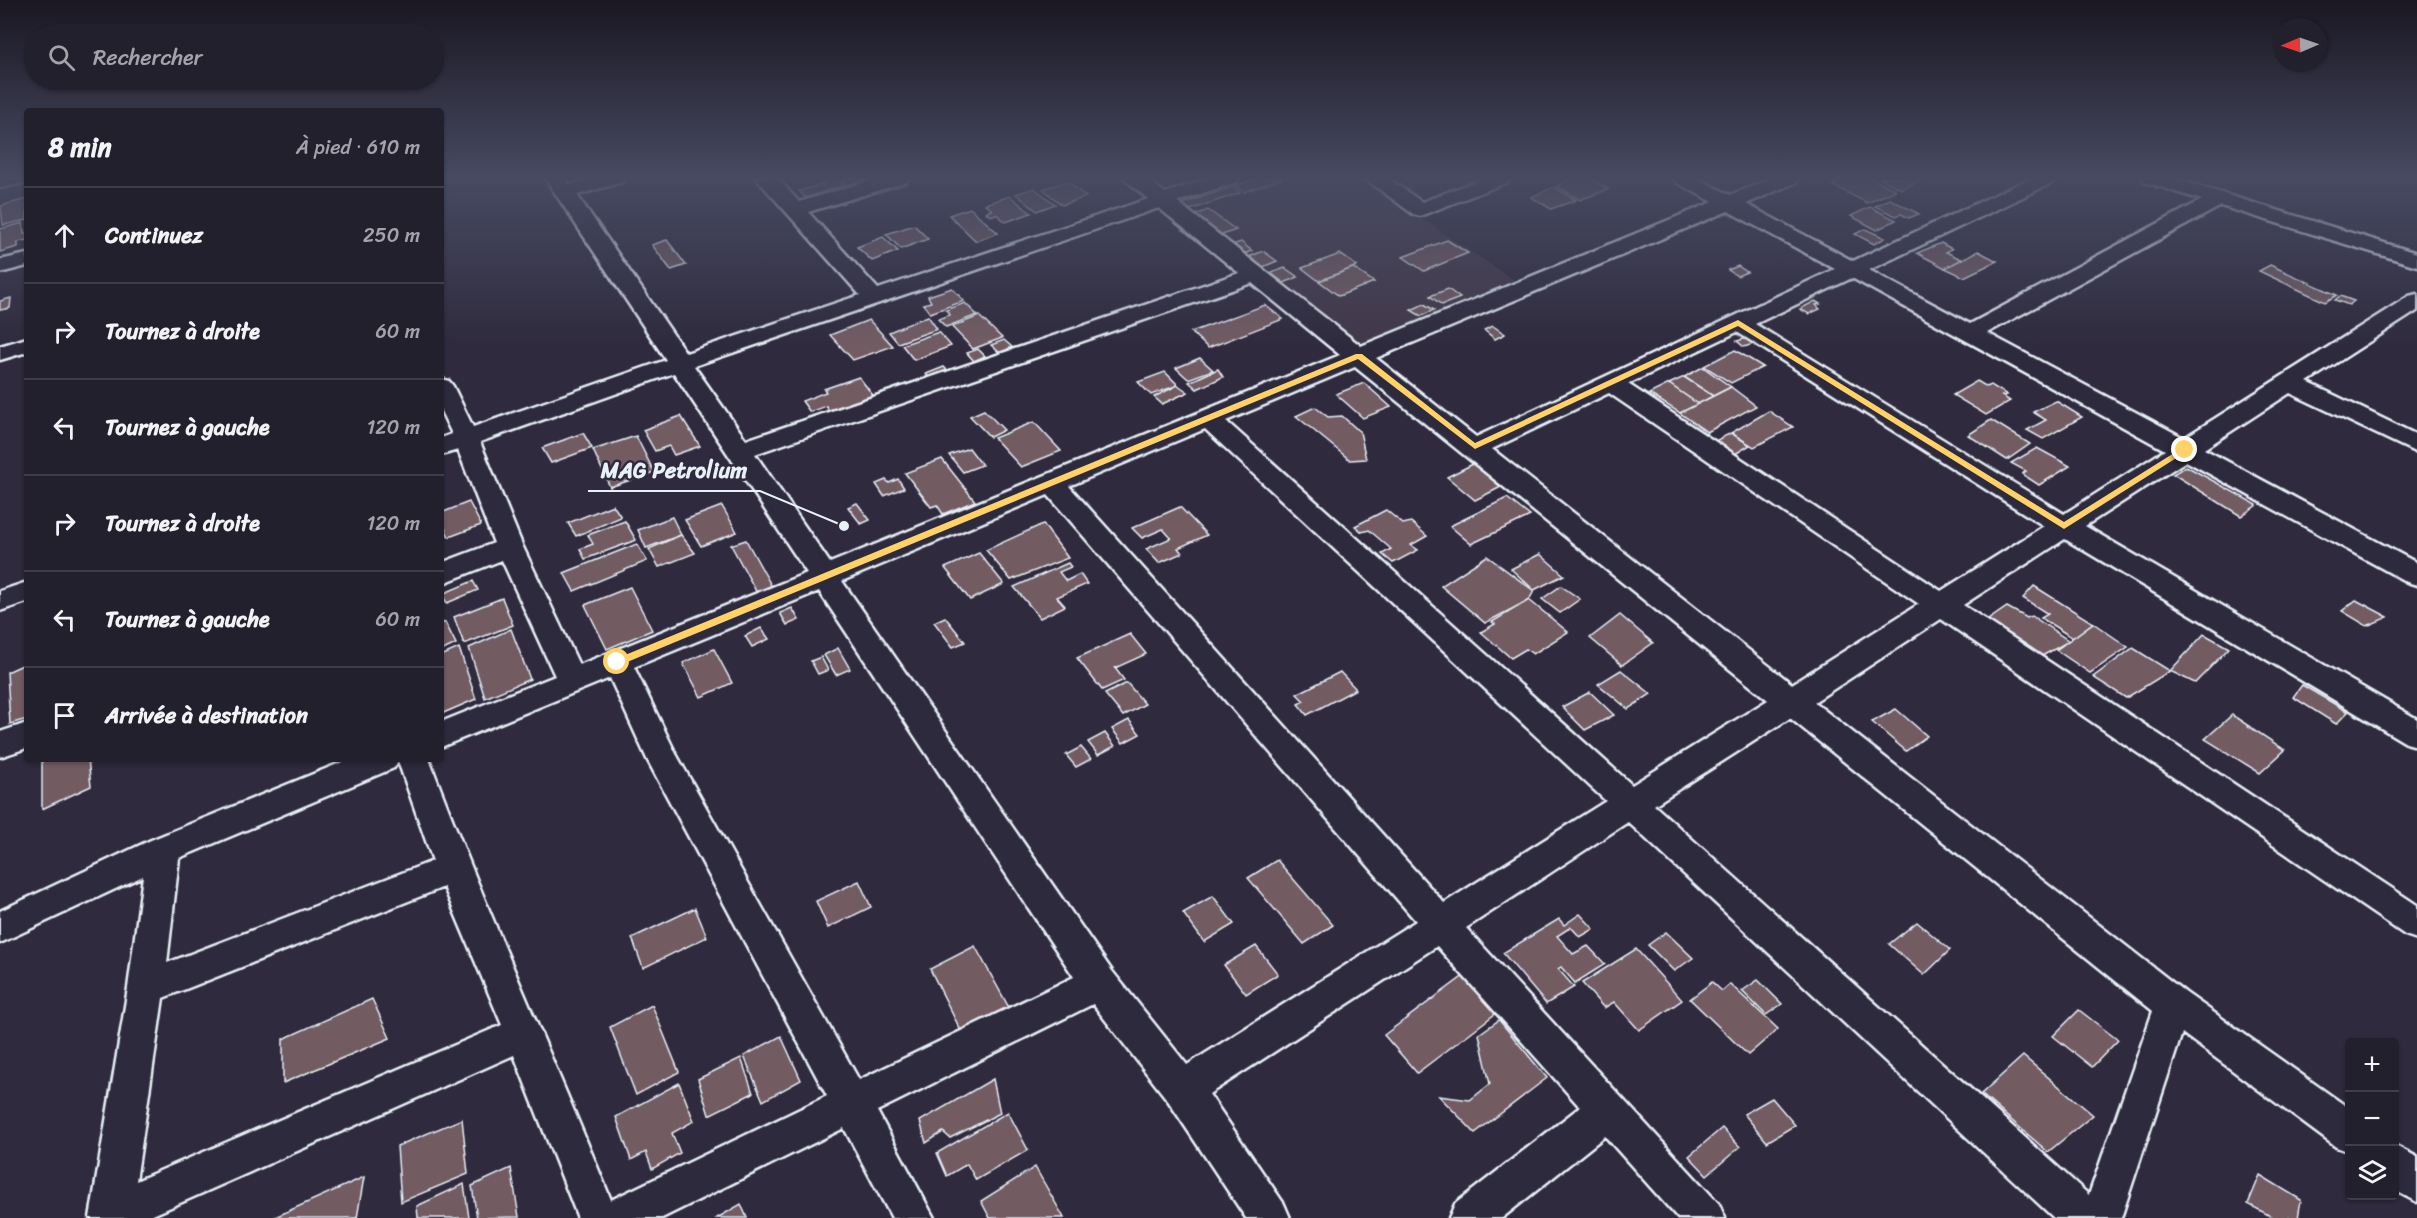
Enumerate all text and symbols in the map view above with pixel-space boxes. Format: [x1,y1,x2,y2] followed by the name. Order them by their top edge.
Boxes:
[2273,18,2327,72] north arrow
[24,24,444,90] search box
[93,38,203,77] text: Rechercher
[45,41,78,74] icon: search
[48,124,112,170] text: 8 min
[296,130,420,165] text: À pied · 610 m
[105,216,203,255] text: Continuez
[363,218,420,253] text: 250 m
[48,219,81,252] icon: ahead
[105,312,260,351] text: Tournez à droite
[375,314,420,349] text: 60 m
[48,315,81,348] icon: right
[105,408,270,447] text: Tournez à gauche
[367,410,420,445] text: 120 m
[48,411,81,444] icon: left
[2171,436,2197,462] route end
[588,451,760,491] callout: MAG Petrolium
[600,451,747,490] text: MAG Petrolium
[105,504,260,543] text: Tournez à droite
[367,506,420,541] text: 120 m
[48,507,81,540] icon: right
[105,600,270,639] text: Tournez à gauche
[375,602,420,637] text: 60 m
[48,603,81,636] icon: left
[603,648,629,674] route start
[105,696,308,735] text: Arrivée à destination
[48,699,81,732] icon: arrive
[2345,1038,2399,1200] map controls
[2345,1038,2399,1092] button: +
[2345,1092,2399,1146] button: −
[2345,1146,2399,1200] button: layers

